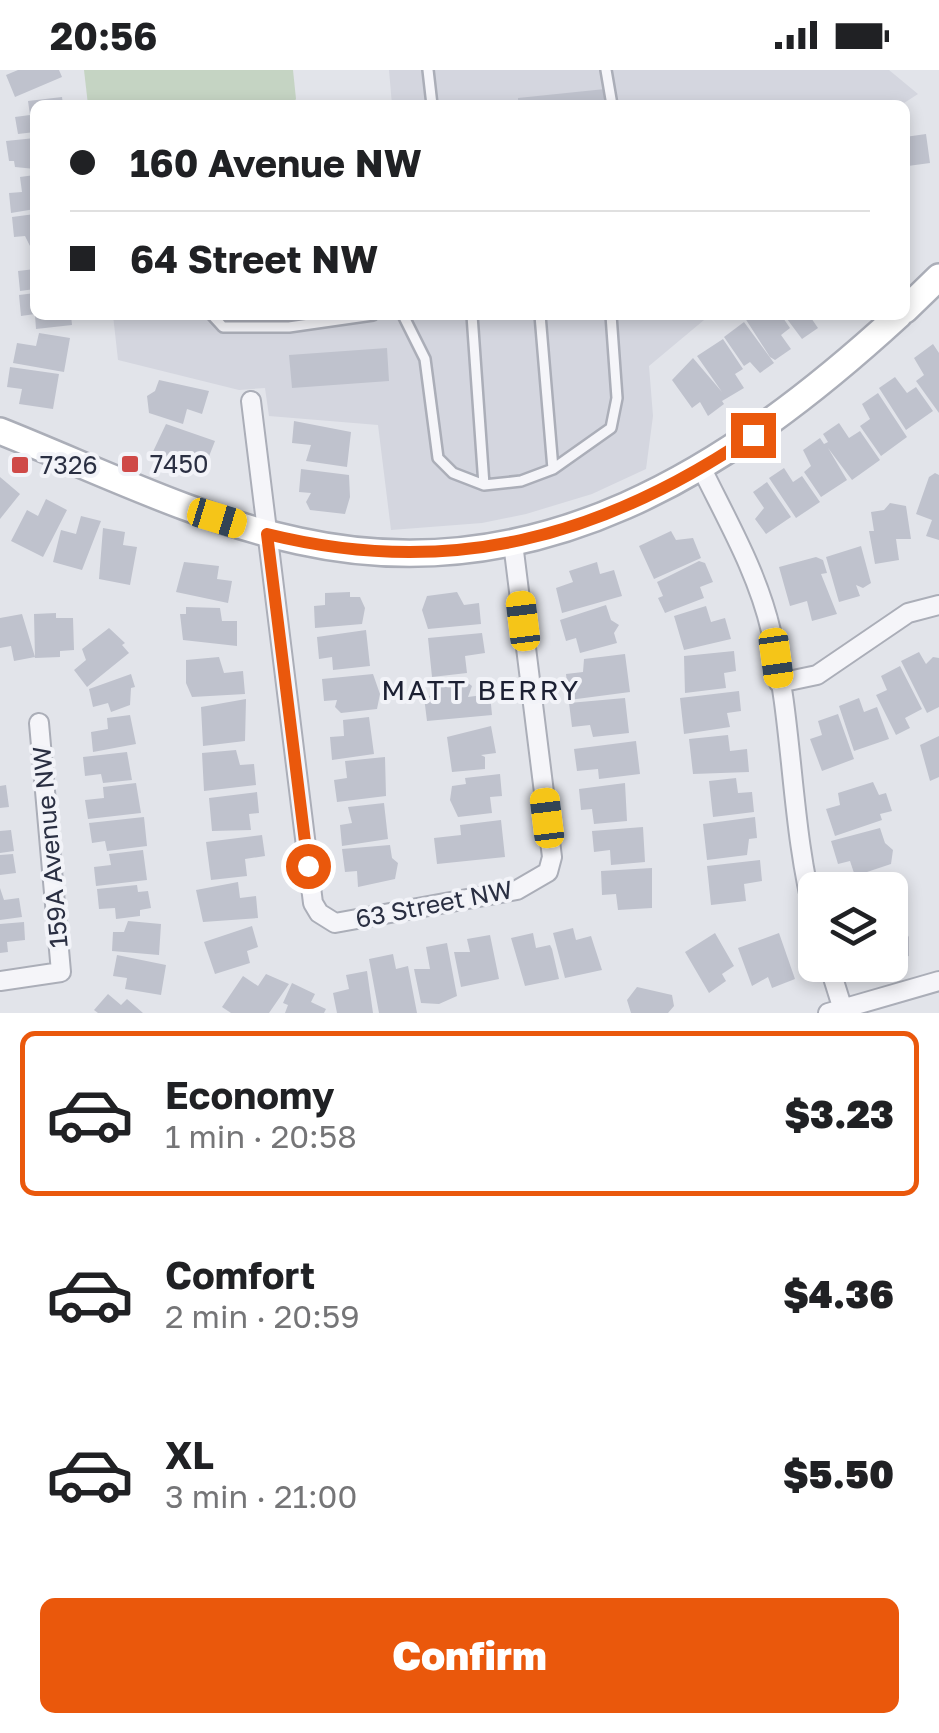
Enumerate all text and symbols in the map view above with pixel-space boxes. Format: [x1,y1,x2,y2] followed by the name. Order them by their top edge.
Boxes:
[50,13,157,58] text: 20:56
[130,140,422,185] text: 160 Avenue NW
[130,236,378,281] text: 64 Street NW
[731,413,776,458] route end
[150,448,209,479] place label: 7450
[40,449,98,480] place label: 7326
[119,453,141,475] marker: 7450
[9,454,31,476] marker: 7326
[184,495,250,541] car
[504,589,542,653] car
[757,626,795,690] car
[381,673,581,706] district label: MATT BERRY
[25,745,74,949] street label: 159A Avenue NW
[528,786,566,850] car
[286,844,331,889] route start
[798,872,908,982] map controls
[798,872,908,982] button: layers
[353,873,515,934] street label: 63 Street NW
[45,1069,135,1159] icon: car
[165,1072,334,1117] text: Economy
[785,1091,894,1136] text: $3.23
[165,1117,357,1155] text: 1 min · 20:58
[45,1249,135,1339] icon: car
[165,1252,315,1297] text: Comfort
[783,1271,894,1316] text: $4.36
[165,1297,360,1335] text: 2 min · 20:59
[45,1429,135,1519] icon: car
[165,1432,214,1477] text: XL
[783,1451,894,1496] text: $5.50
[165,1477,357,1515] text: 3 min · 21:00
[40,1598,899,1713] button: Confirm

